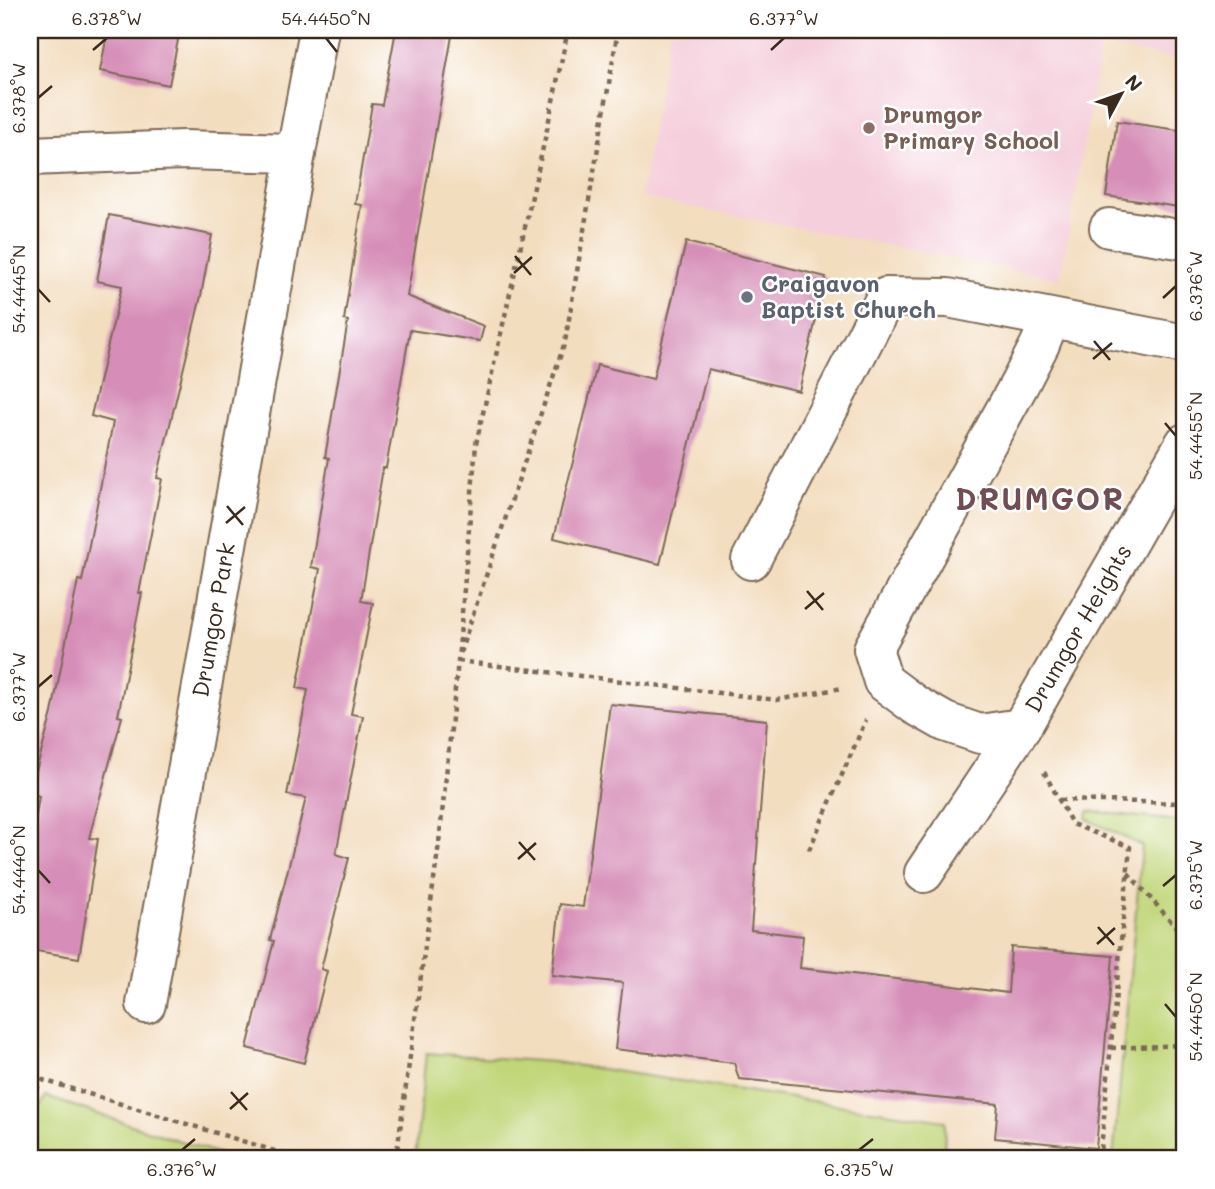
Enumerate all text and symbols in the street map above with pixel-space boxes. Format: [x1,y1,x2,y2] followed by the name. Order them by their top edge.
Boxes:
[72,6,142,30] text: 6.378°W
[281,6,371,30] text: 54.4450°N
[749,6,819,30] text: 6.377°W
[1086,60,1156,130] north arrow
[6,63,30,133] text: 6.378°W
[1120,69,1148,96] text: N
[883,99,1059,155] place label: Drumgor Primary School
[861,120,877,136] marker: Drumgor Primary School
[6,245,30,333] text: 54.4445°N
[1183,251,1207,321] text: 6.376°W
[761,268,936,324] place label: Craigavon Baptist Church
[739,289,755,305] marker: Craigavon Baptist Church
[1183,392,1207,480] text: 54.4455°N
[955,478,1125,518] district label: DRUMGOR
[1017,538,1138,718] street label: Drumgor Heights
[184,540,241,699] street label: Drumgor Park
[6,652,30,722] text: 6.377°W
[6,825,30,915] text: 54.4440°N
[1183,840,1207,910] text: 6.375°W
[1183,972,1207,1062] text: 54.4450°N
[147,1157,217,1181] text: 6.376°W
[824,1157,894,1181] text: 6.375°W

